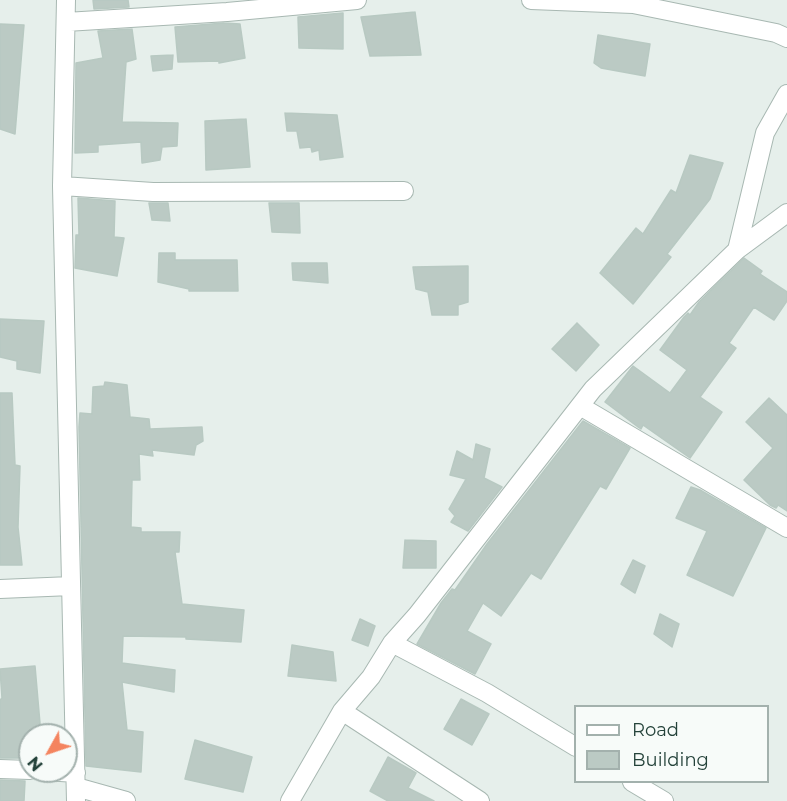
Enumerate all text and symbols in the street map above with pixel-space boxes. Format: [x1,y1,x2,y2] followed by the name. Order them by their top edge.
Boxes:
[574,705,769,783] legend
[632,719,679,741] text: Road
[18,723,78,783] north arrow
[632,749,709,771] text: Building
[24,753,47,775] text: N

